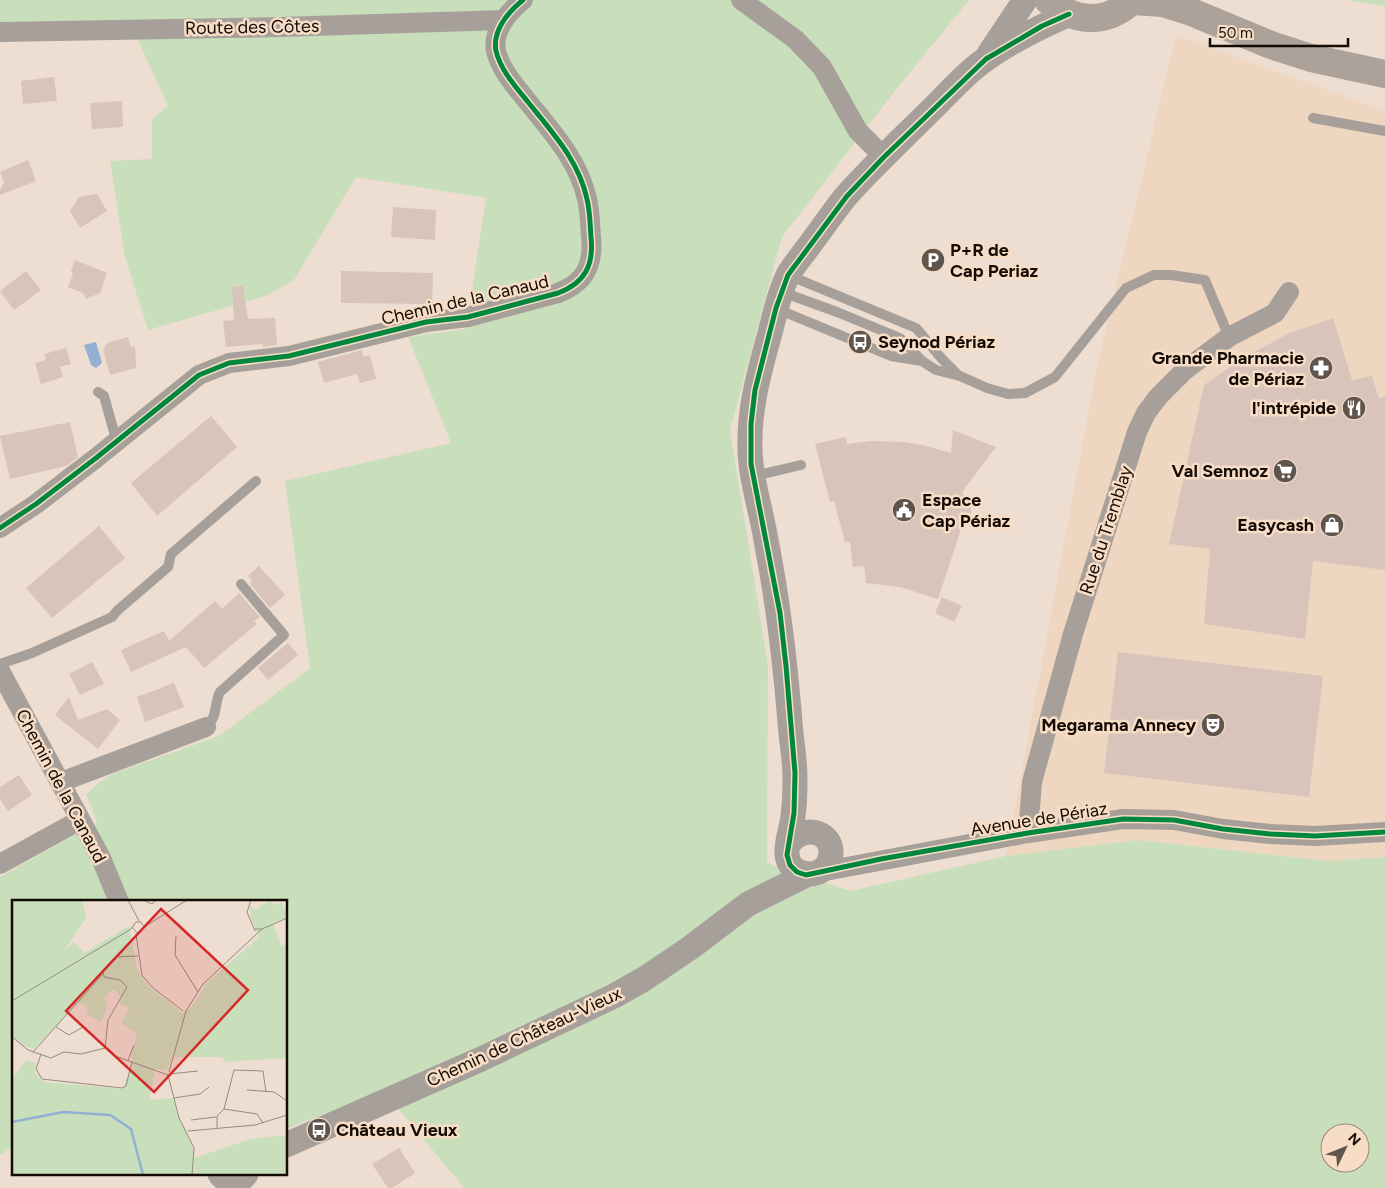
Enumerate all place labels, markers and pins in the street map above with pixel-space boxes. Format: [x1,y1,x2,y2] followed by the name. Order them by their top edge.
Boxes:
[950,239,1039,282] place label: P+R de Cap Periaz
[920,247,946,273] parking icon: P+R de Cap Periaz
[847,329,873,355] bus stop icon: Seynod Périaz
[878,331,995,353] place label: Seynod Périaz
[1152,347,1304,390] place label: Grande Pharmacie de Périaz
[1308,355,1334,381] pharmacy icon: Grande Pharmacie de Périaz
[1341,395,1367,421] restaurant icon: l'intrépide
[1252,397,1336,419] place label: l'intrépide
[1272,458,1298,484] supermarket icon: Val Semnoz
[1172,460,1268,482] place label: Val Semnoz
[922,489,1011,532] place label: Espace Cap Périaz
[891,497,917,523] public building icon: Espace Cap Périaz
[1319,512,1345,538] shop icon: Easycash
[1237,514,1314,536] place label: Easycash
[1200,712,1226,738] theatre icon: Megarama Annecy
[1041,714,1197,736] place label: Megarama Annecy
[306,1117,332,1143] bus stop icon: Château Vieux
[336,1119,458,1141] place label: Château Vieux

